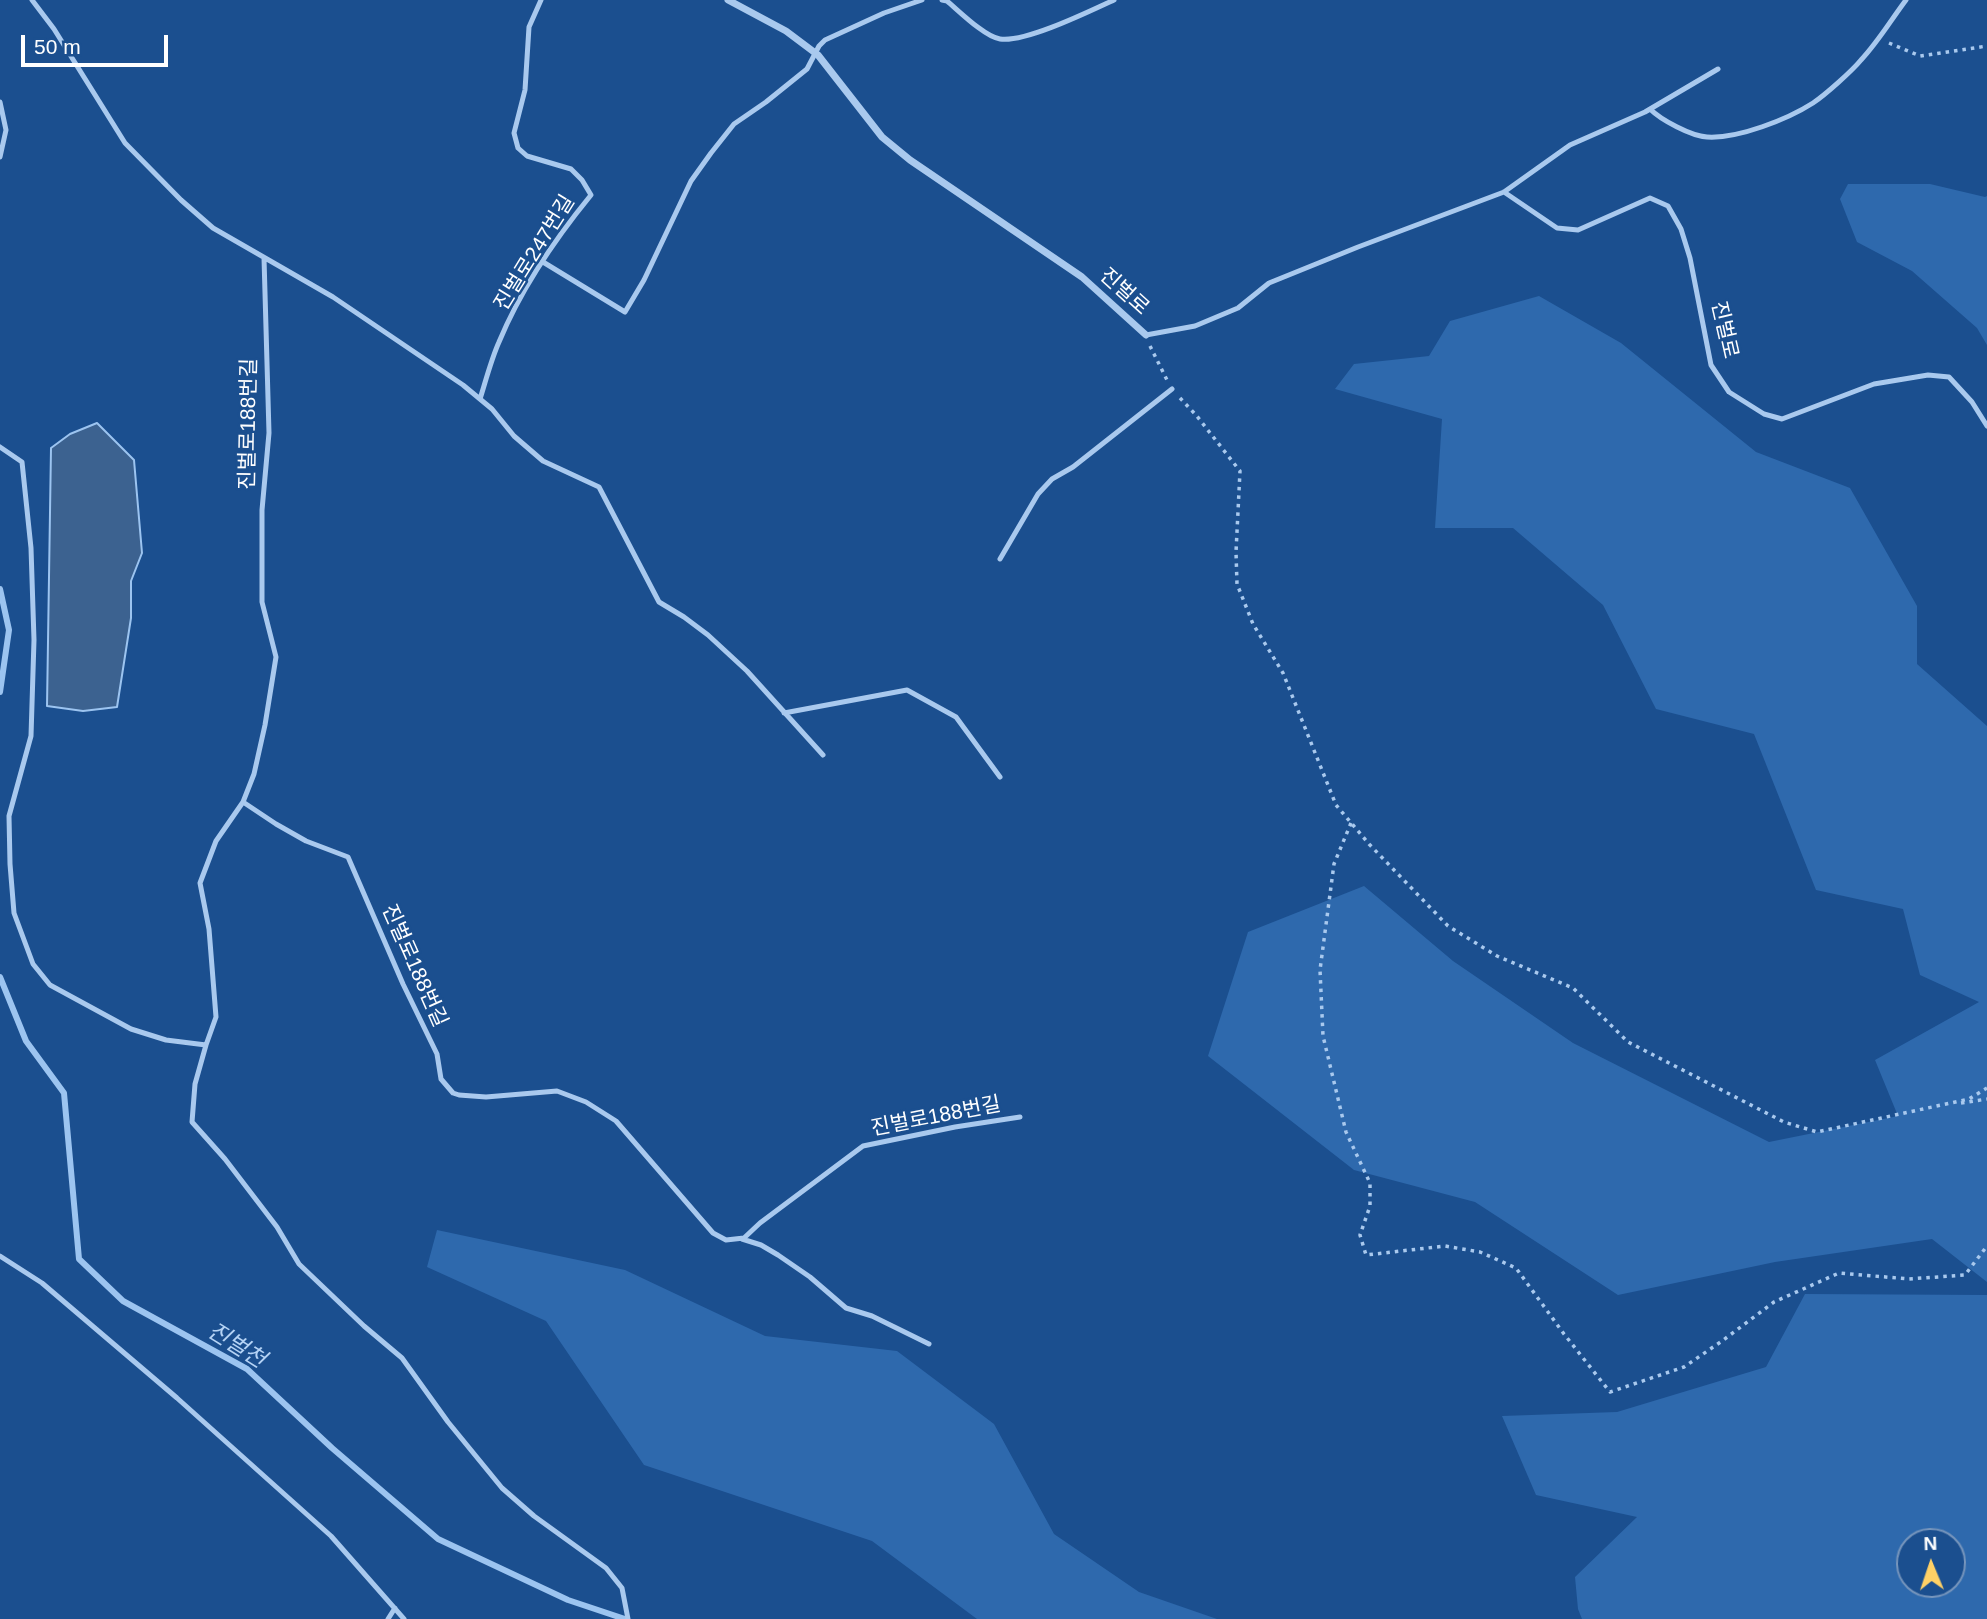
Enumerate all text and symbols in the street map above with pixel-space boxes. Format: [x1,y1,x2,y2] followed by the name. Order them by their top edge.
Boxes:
[24,21,172,65] scale bar
[34,35,81,58] text: 50 m
[489,191,581,315] street label: 진벌로247번길
[1094,263,1154,321] street label: 진벌로
[1705,299,1743,361] street label: 진벌로
[235,358,263,490] street label: 진벌로188번길
[376,901,452,1031] street label: 진벌로188번길
[869,1092,1003,1142] street label: 진벌로188번길
[202,1317,270,1375] water label: 진벌천
[1896,1528,1966,1598] north arrow
[1923,1533,1938,1554] text: N

